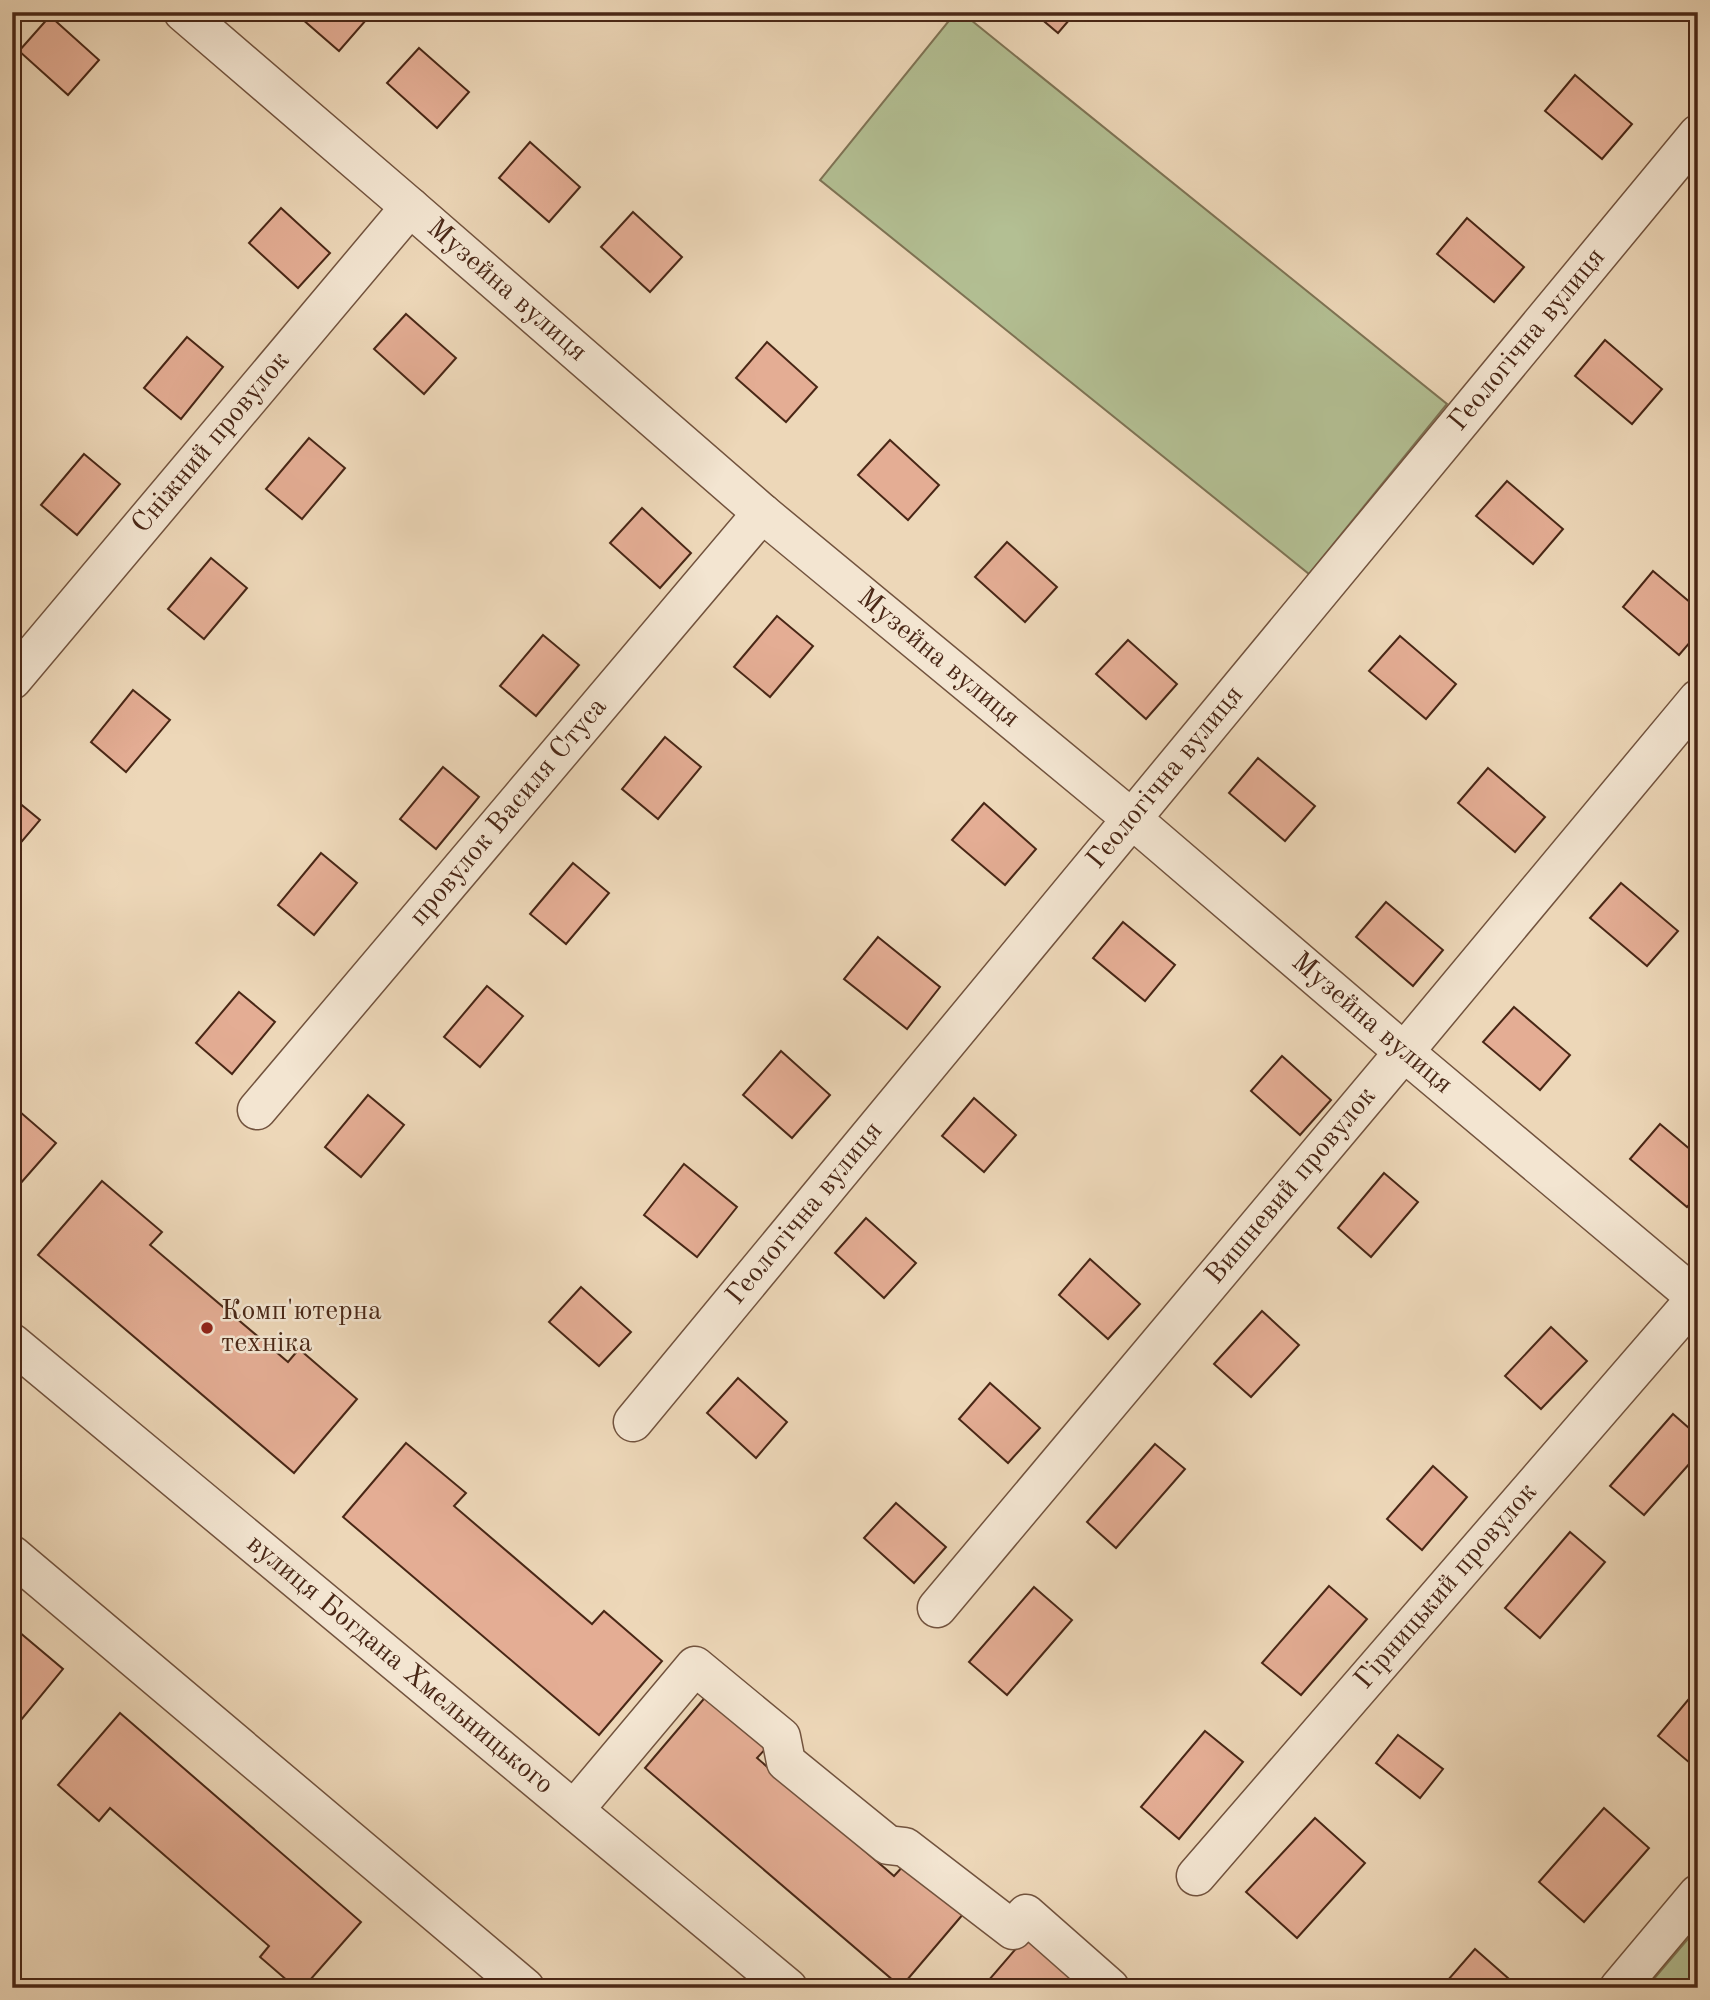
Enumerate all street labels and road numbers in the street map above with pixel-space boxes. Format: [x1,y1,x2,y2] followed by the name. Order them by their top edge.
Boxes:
[421,214,592,367] street label: Музейна вулиця
[1444,243,1611,437] street label: Геологічна вулиця
[128,347,296,539] street label: Сніжний провулок
[851,584,1024,733] street label: Музейна вулиця
[1082,681,1249,874] street label: Геологічна вулиця
[405,693,613,932] street label: провулок Василя Стуса
[1286,948,1457,1100] street label: Музейна вулиця
[1201,1082,1382,1290] street label: Вишневий провулок
[722,1117,888,1311] street label: Геологічна вулиця
[1350,1478,1543,1695] street label: Гірницький провулок
[241,1530,558,1800] street label: вулиця Богдана Хмельницького

